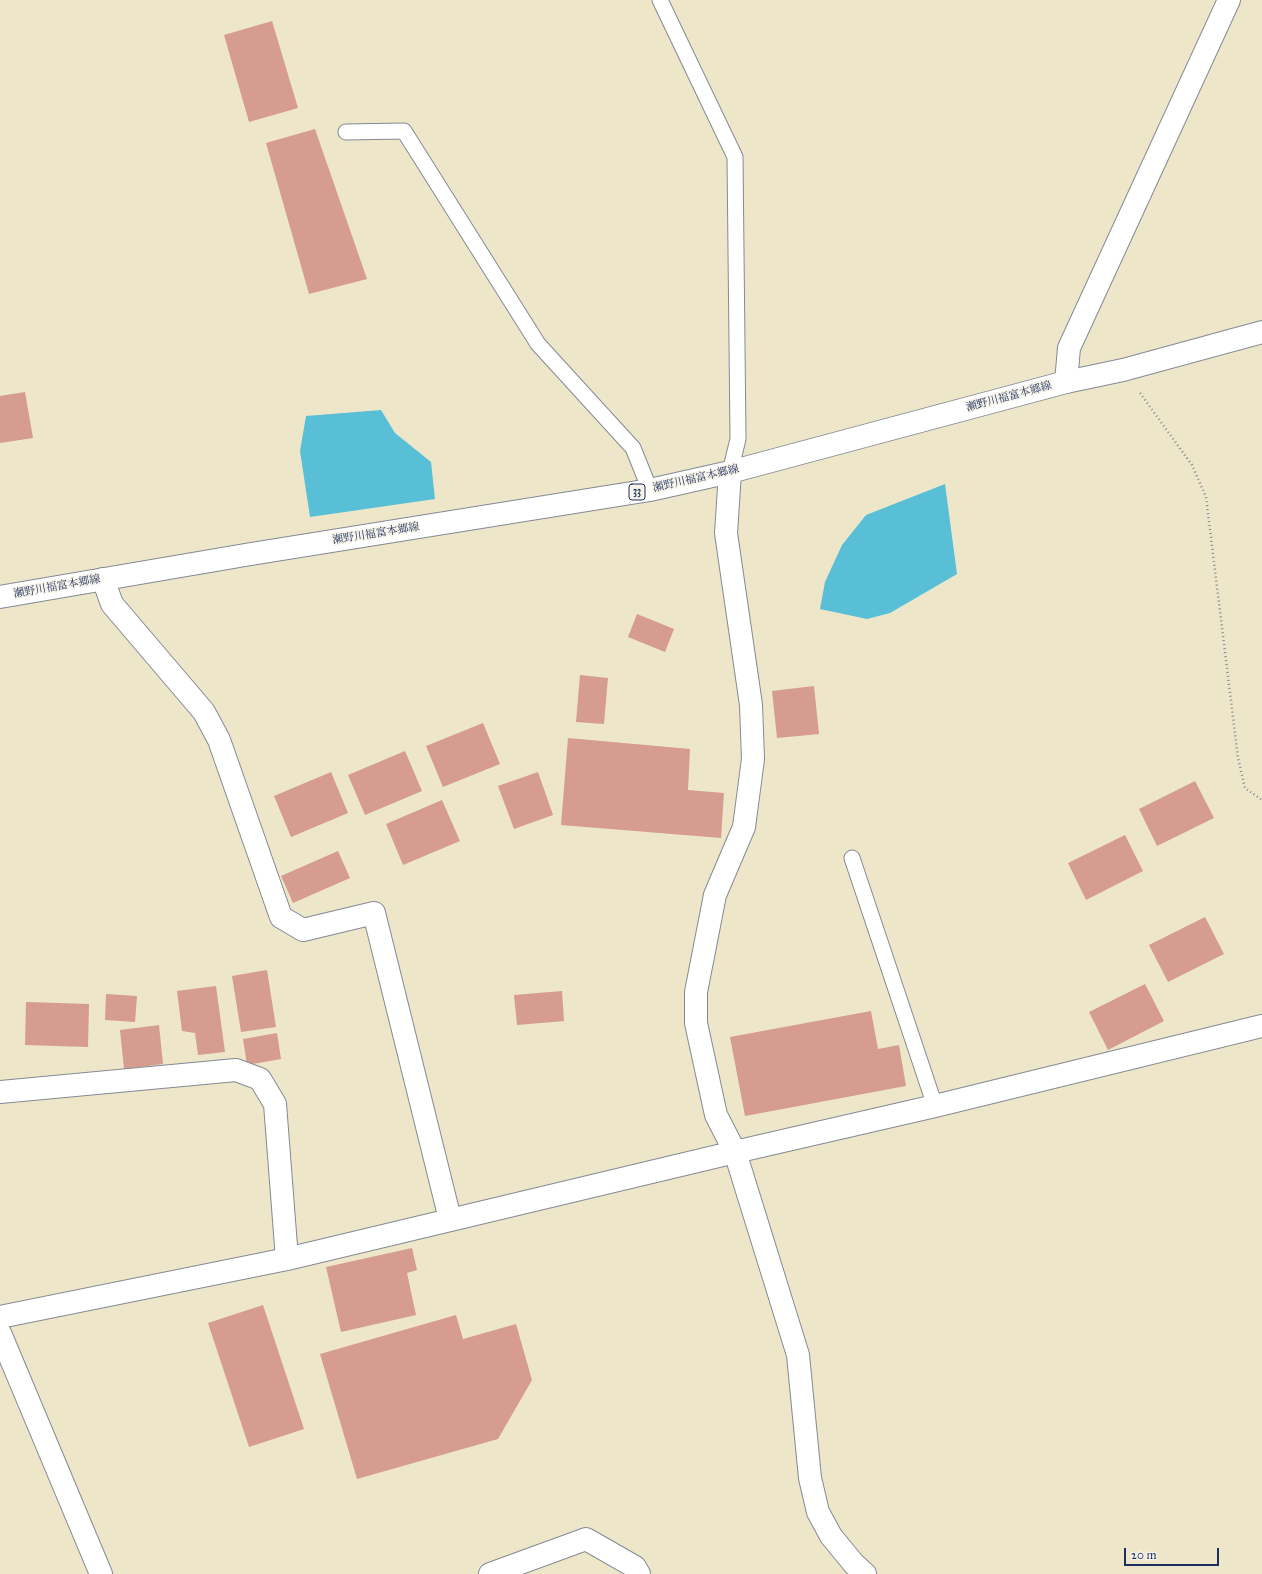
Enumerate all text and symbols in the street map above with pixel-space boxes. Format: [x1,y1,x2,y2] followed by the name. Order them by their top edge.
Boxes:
[965,379,1053,415] street label: 瀬野川福富本郷線
[652,463,740,495] street label: 瀬野川福富本郷線
[629,484,645,500] road number: 33
[332,521,420,547] street label: 瀬野川福富本郷線
[13,573,101,601] street label: 瀬野川福富本郷線
[1126,1540,1221,1566] scale bar
[1131,1548,1157,1562] text: 20 m

